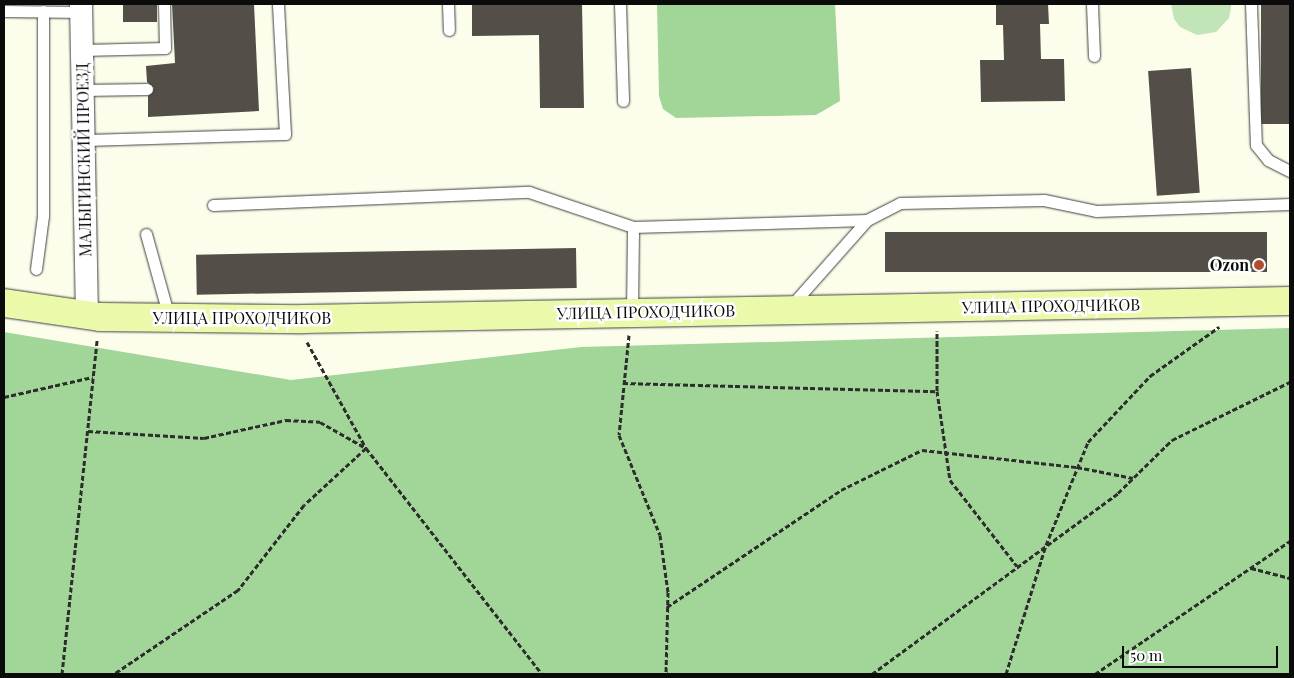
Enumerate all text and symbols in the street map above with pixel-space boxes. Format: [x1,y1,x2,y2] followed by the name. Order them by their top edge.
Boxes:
[73,63,95,257] street label: МАЛЫГИНСКИЙ ПРОЕЗД
[1210,255,1249,275] place label: Ozon
[1253,259,1265,271] marker: Ozon
[962,295,1140,317] street label: УЛИЦА ПРОХОДЧИКОВ
[557,301,735,323] street label: УЛИЦА ПРОХОДЧИКОВ
[153,308,331,328] street label: УЛИЦА ПРОХОДЧИКОВ
[1124,636,1280,668] scale bar
[1130,645,1162,665] text: 50 m

